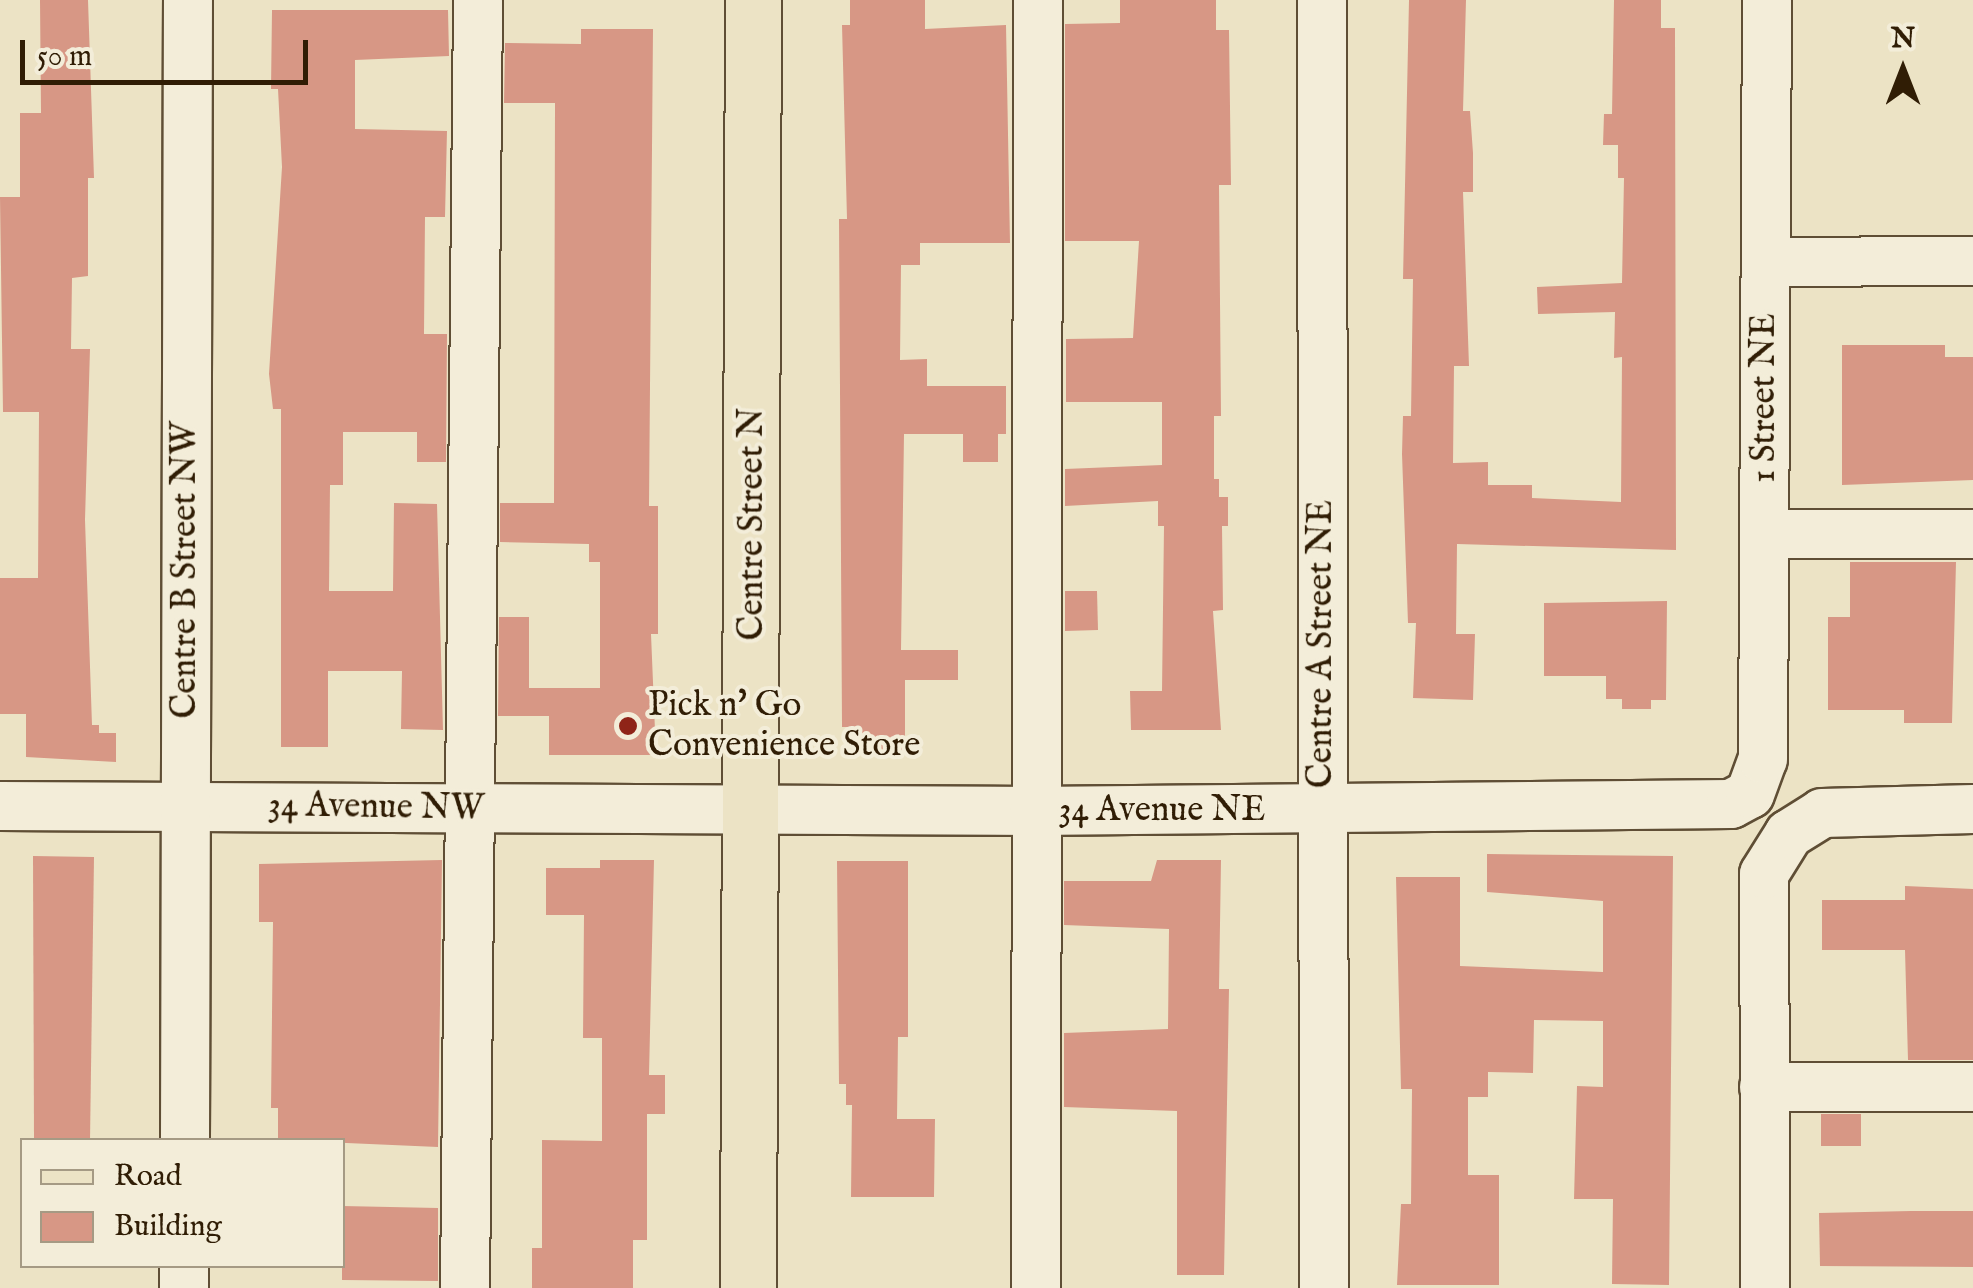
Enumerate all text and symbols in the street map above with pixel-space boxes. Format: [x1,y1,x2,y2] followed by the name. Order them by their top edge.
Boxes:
[25,20,312,82] scale bar
[1853,20,1953,120] north arrow
[1891,22,1915,57] text: N
[37,38,92,76] text: 50 m
[1744,313,1786,483] street label: 1 Street NE
[732,407,774,641] street label: Centre Street N
[165,421,207,719] street label: Centre B Street NW
[1301,500,1343,788] street label: Centre A Street NE
[648,685,920,767] place label: Pick n' Go Convenience Store
[617,715,639,737] marker: Pick n' Go Convenience Store
[268,785,484,831] street label: 34 Avenue NW
[1059,790,1265,832] street label: 34 Avenue NE
[20,1138,345,1268] legend
[114,1158,182,1196] text: Road
[114,1208,222,1246] text: Building

